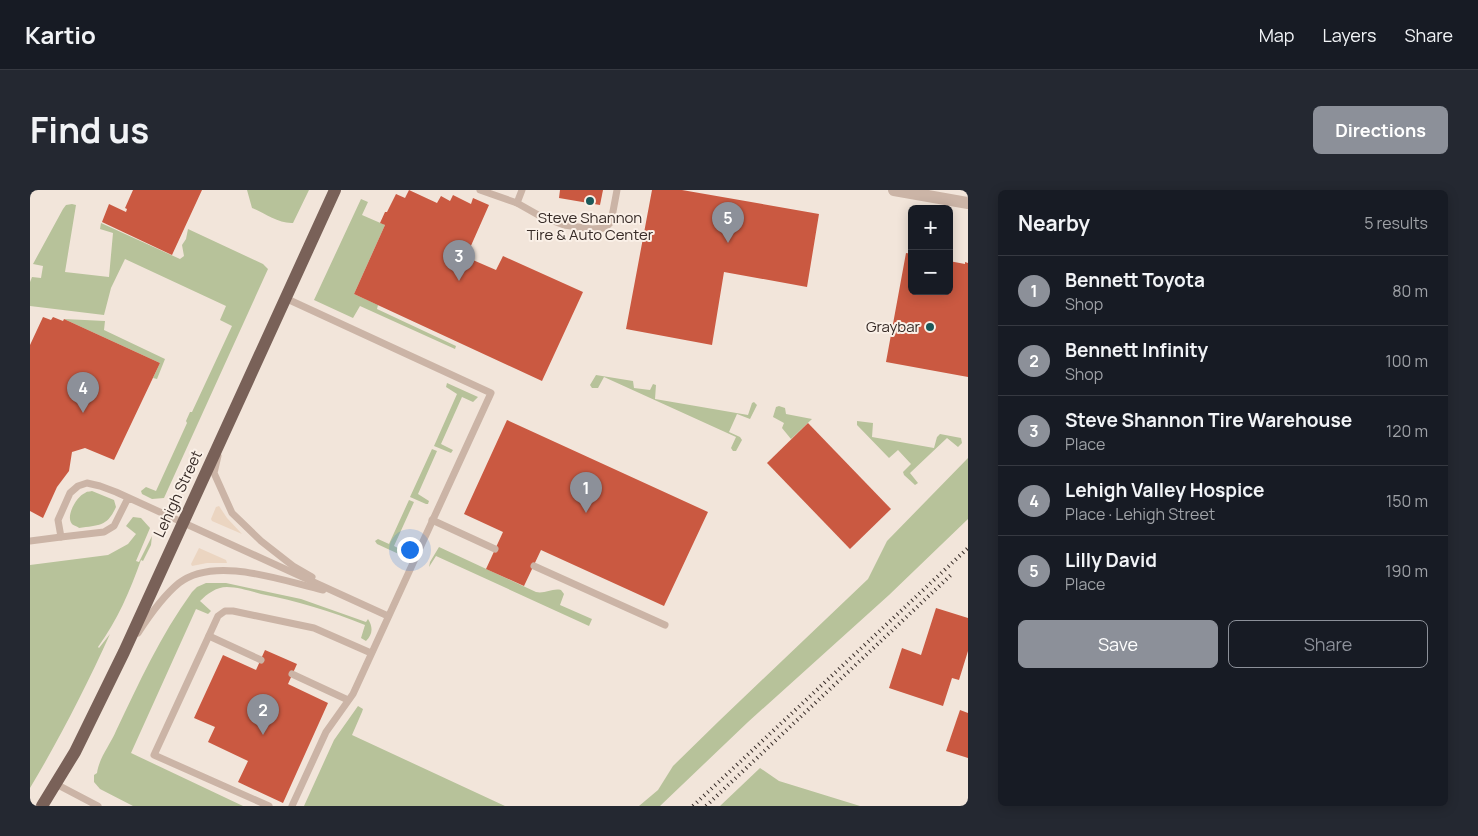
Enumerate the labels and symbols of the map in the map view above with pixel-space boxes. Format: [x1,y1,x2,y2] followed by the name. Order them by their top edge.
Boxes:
[584,195,596,207] marker: Steve Shannon Tire & Auto Center
[712,202,744,243] pin: 5
[527,207,654,245] place label: Steve Shannon Tire & Auto Center
[443,240,475,281] pin: 3
[866,316,921,337] place label: Graybar
[924,321,936,333] marker: Graybar
[67,372,99,413] pin: 4
[148,447,207,541] street label: Lehigh Street
[570,472,602,513] pin: 1
[397,537,423,563] your location
[247,694,279,735] pin: 2

